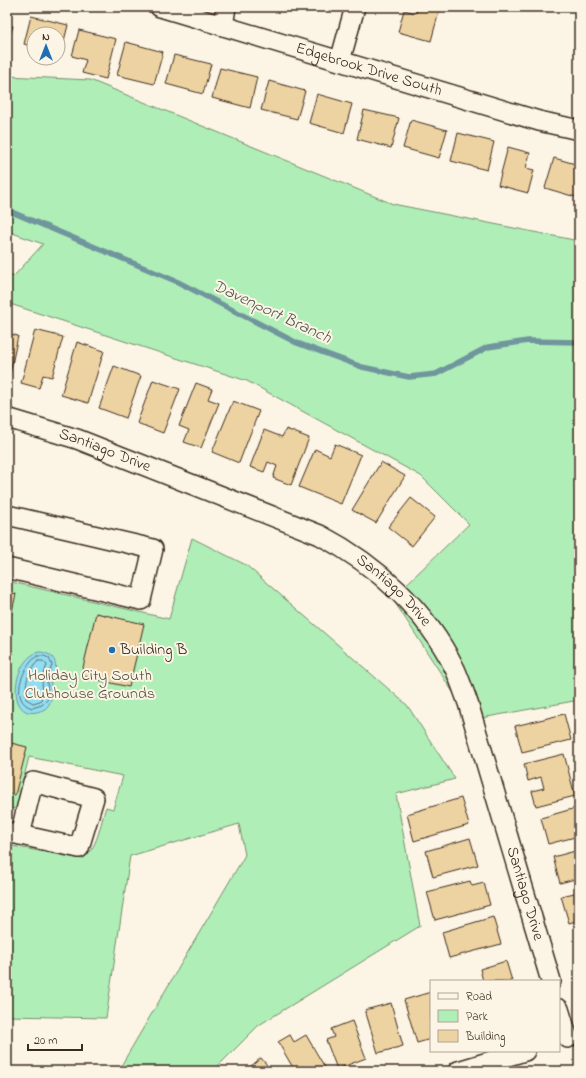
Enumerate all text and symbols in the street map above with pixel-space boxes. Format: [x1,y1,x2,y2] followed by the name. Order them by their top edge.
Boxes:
[26,26,66,66] north arrow
[42,29,50,45] text: N
[293,36,445,103] street label: Edgebrook Drive South
[209,274,336,351] water label: Davenport Branch
[56,422,155,479] street label: Santiago Drive
[351,548,438,632] street label: Santiago Drive
[119,638,187,662] place label: Building B
[107,645,117,655] marker: Building B
[25,664,155,706] park label: Holiday City South Clubhouse Grounds
[500,844,550,944] street label: Santiago Drive
[430,980,560,1052] legend
[466,988,492,1006] text: Road
[466,1008,488,1026] text: Park
[28,1026,82,1052] scale bar
[465,1028,505,1047] text: Building
[34,1032,57,1050] text: 20 m

